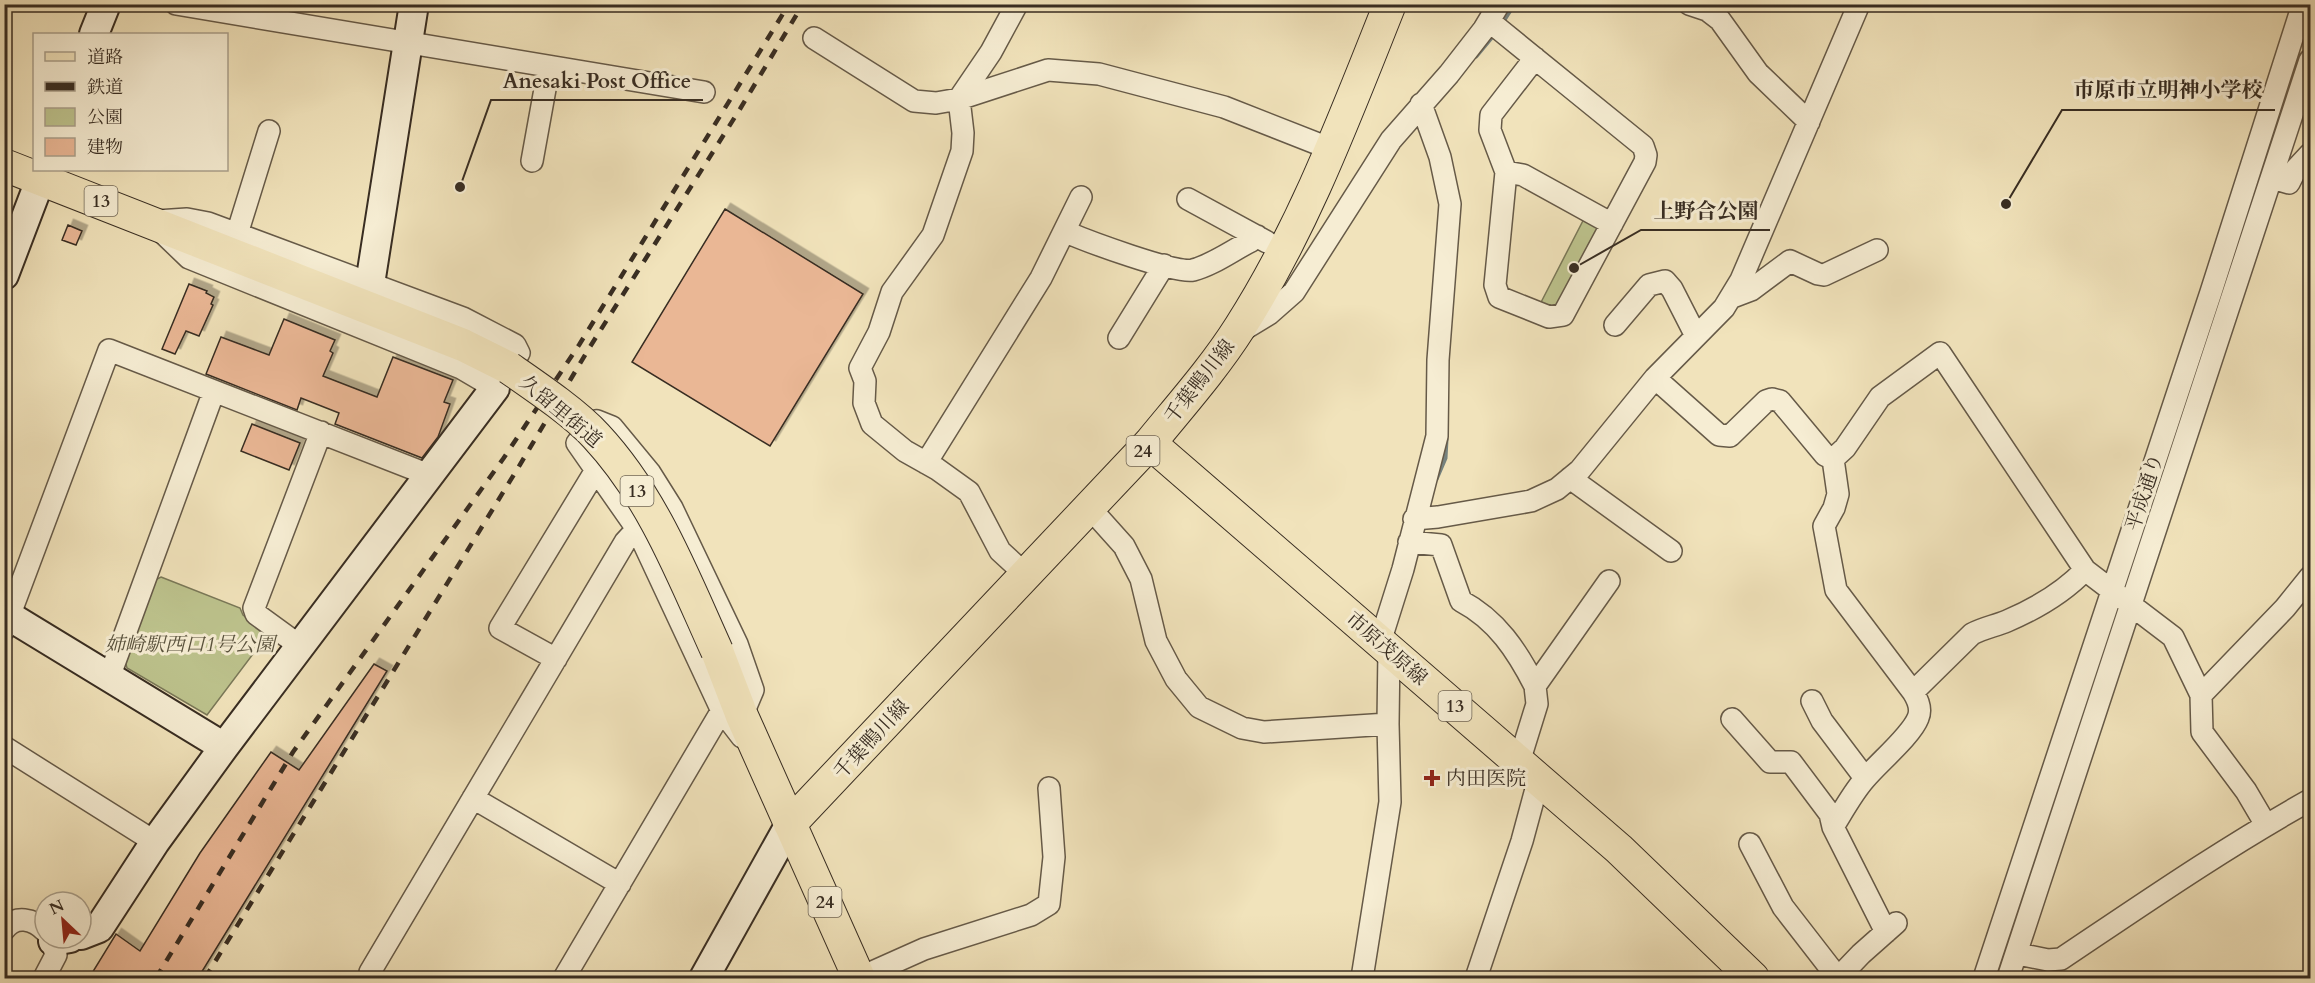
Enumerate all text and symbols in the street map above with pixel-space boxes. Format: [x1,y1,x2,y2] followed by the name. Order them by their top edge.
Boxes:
[33,33,228,171] legend
[87,45,123,70] text: 道路
[491,61,703,100] callout: Anesaki Post Office
[503,67,691,96] text: Anesaki Post Office
[2062,71,2275,110] callout: 市原市立明神小学校
[87,75,123,100] text: 鉄道
[2074,76,2263,105] text: 市原市立明神小学校
[87,105,123,130] text: 公園
[87,135,123,160] text: 建物
[84,186,118,216] road number: 13
[1641,191,1770,230] callout: 上野合公園
[1654,197,1759,226] text: 上野合公園
[1158,334,1241,429] street label: 千葉鴨川線
[514,369,608,454] street label: 久留里街道
[1126,436,1160,466] road number: 24
[2119,450,2170,534] street label: 平成通り
[620,476,654,506] road number: 13
[1340,605,1433,691] street label: 市原茂原線
[105,631,278,658] park label: 姉崎駅西口1号公園
[1438,691,1472,721] road number: 13
[827,694,915,785] street label: 千葉鴨川線
[1446,765,1526,792] place label: 内田医院
[1423,769,1441,787] marker: 内田医院
[808,887,842,917] road number: 24
[33,890,93,950] north arrow
[46,894,68,920] text: N

